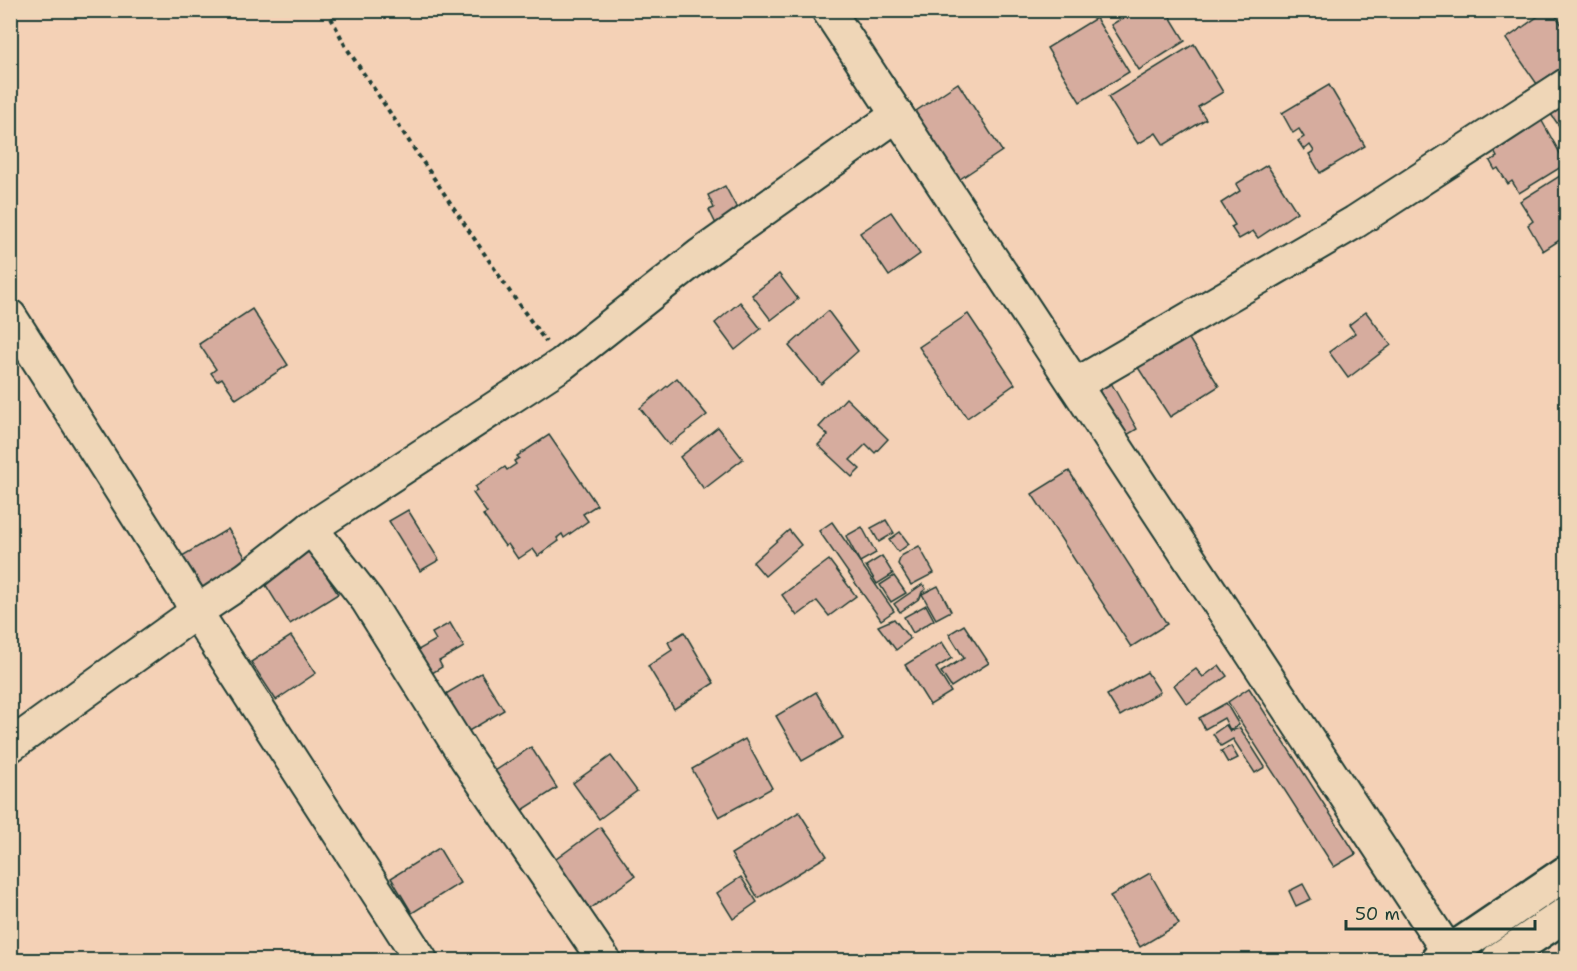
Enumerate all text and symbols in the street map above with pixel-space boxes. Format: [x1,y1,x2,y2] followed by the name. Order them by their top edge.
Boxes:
[1346,893,1535,931] scale bar
[1355,902,1400,926] text: 50 m

